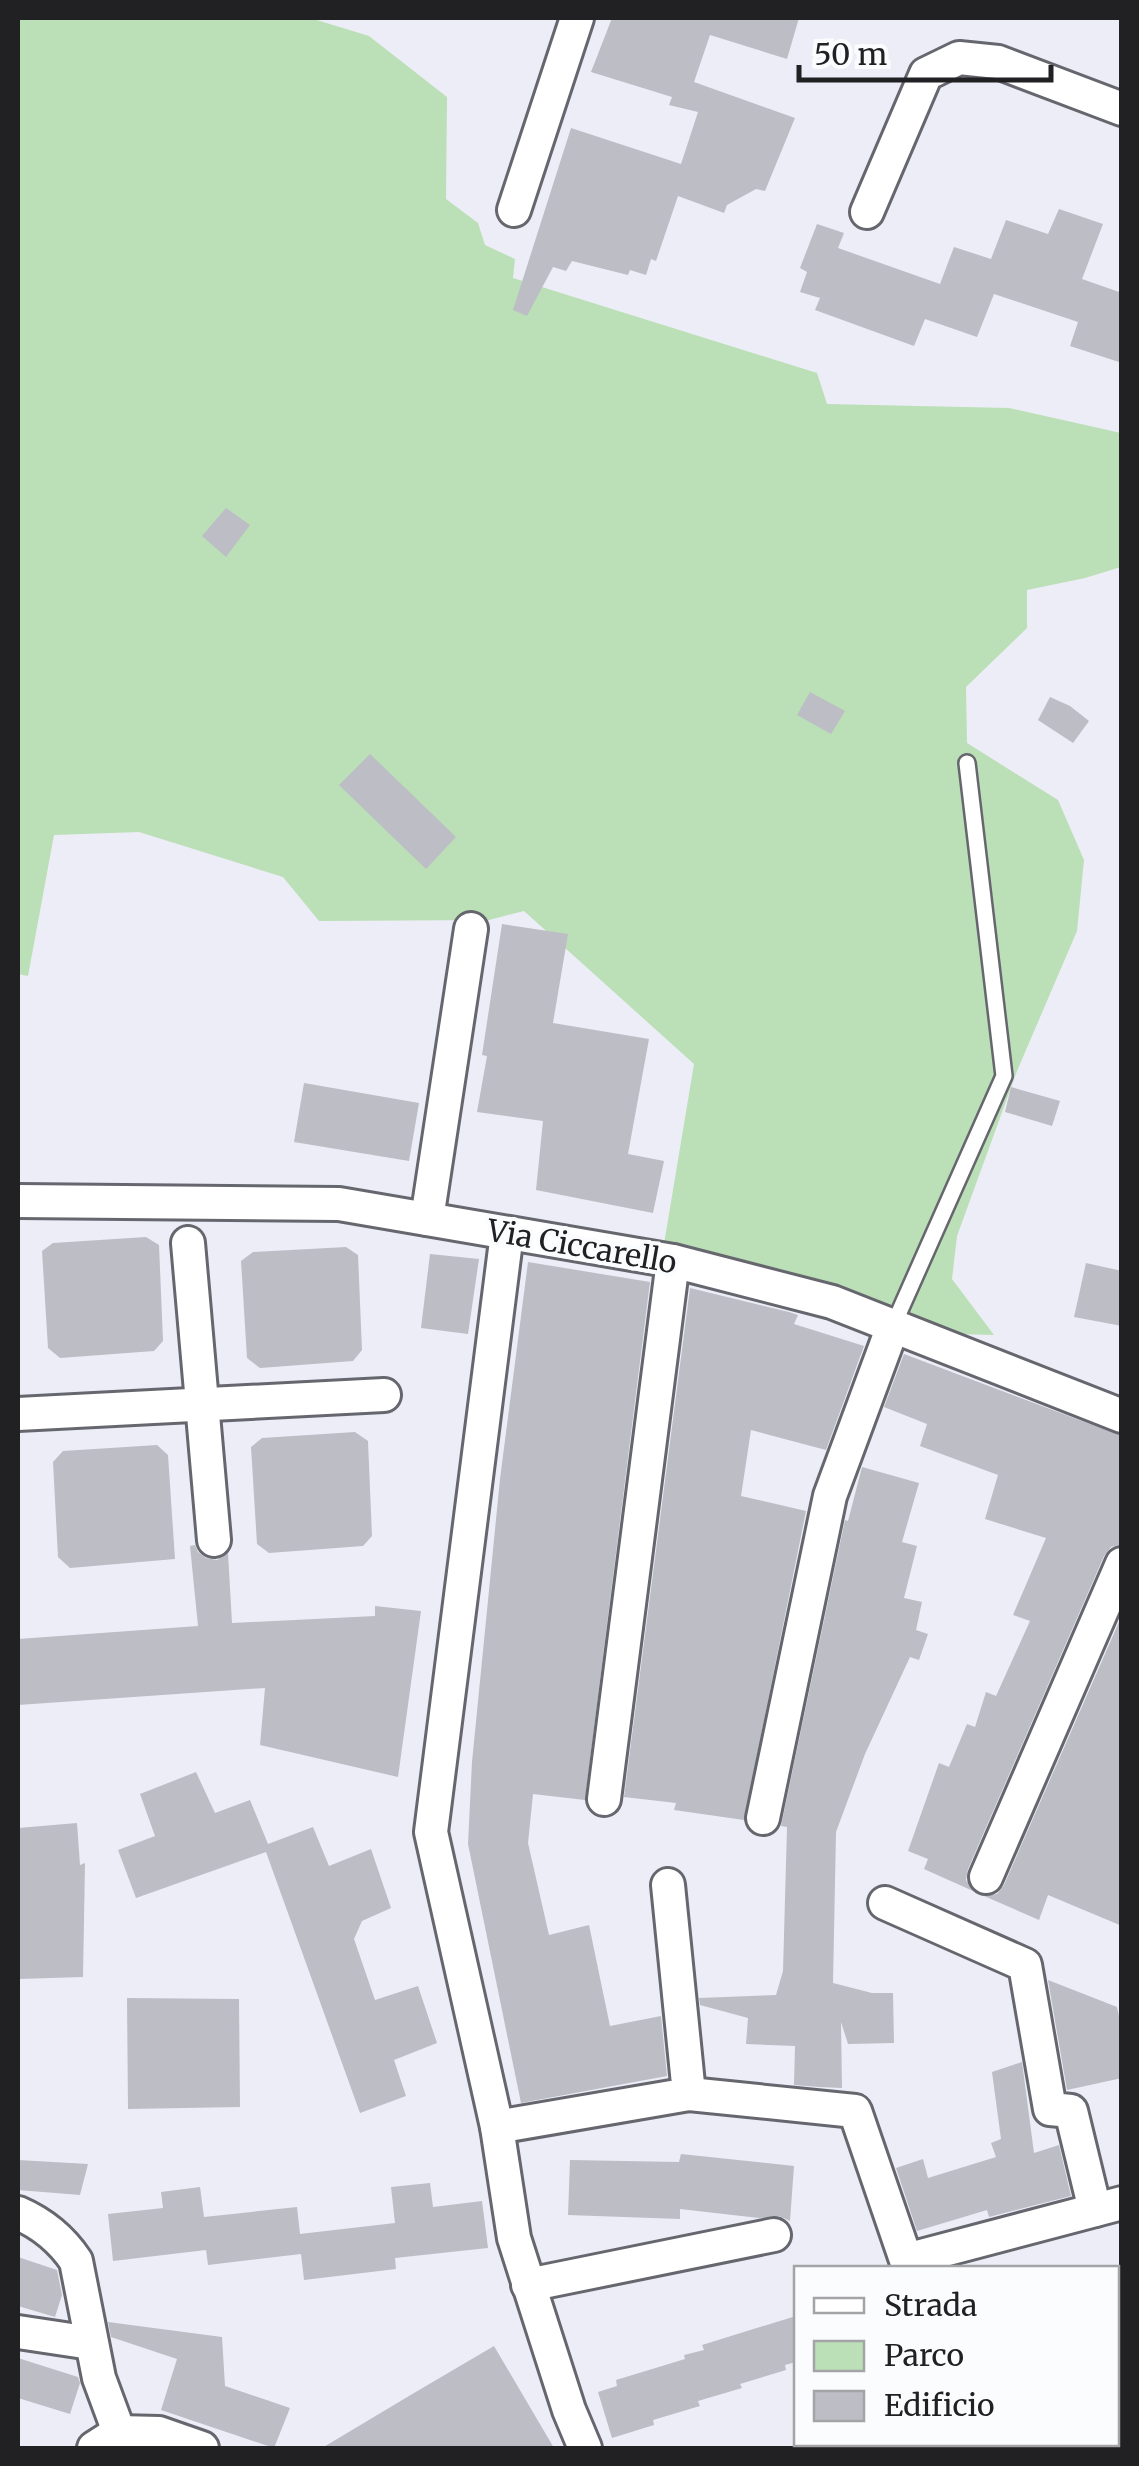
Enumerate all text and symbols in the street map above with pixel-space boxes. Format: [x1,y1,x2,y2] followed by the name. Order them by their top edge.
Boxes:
[799,20,1052,82] scale bar
[814,35,887,73] text: 50 m
[483,1210,680,1281] street label: Via Ciccarello
[794,2266,1119,2446] legend
[884,2286,977,2324] text: Strada
[884,2336,964,2374] text: Parco
[884,2386,995,2424] text: Edificio

